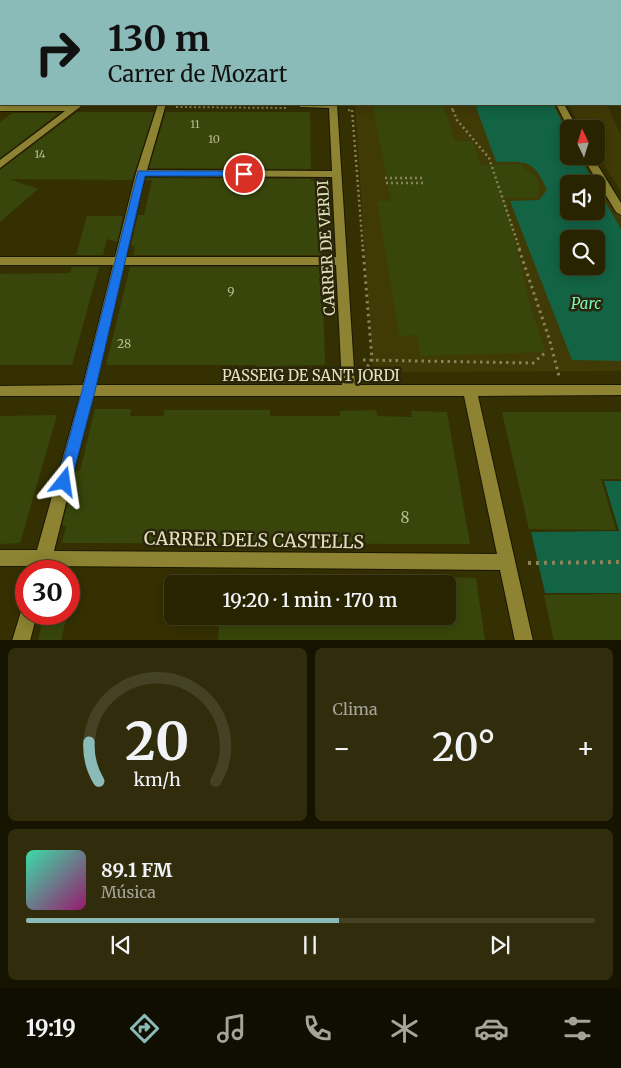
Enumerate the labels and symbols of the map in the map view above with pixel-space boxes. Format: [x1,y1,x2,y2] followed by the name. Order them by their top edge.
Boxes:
[190,117,200,131] house number: 11
[560,120,605,165] north arrow
[208,132,220,146] house number: 10
[34,147,46,161] house number: 14
[223,153,265,195] pin
[313,180,339,316] street label: CARRER DE VERDI
[227,284,235,299] house number: 9
[571,294,601,313] park label: Parc
[117,336,131,351] house number: 28
[222,366,400,385] street label: PASSEIG DE SANT JORDI
[37,455,89,507] position arrow
[401,508,410,527] house number: 8
[144,527,365,553] street label: CARRER DELS CASTELLS
[15,560,80,625] speed limit sign: 30

